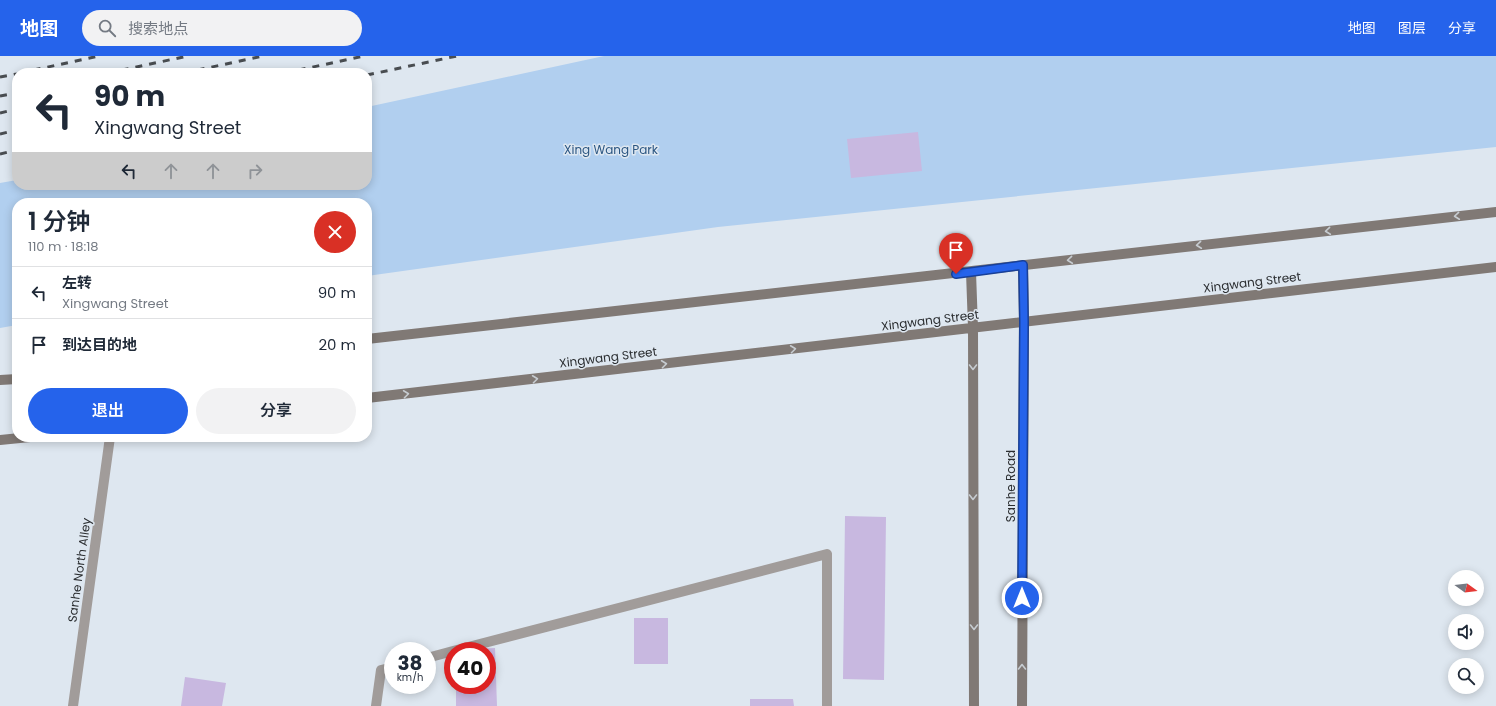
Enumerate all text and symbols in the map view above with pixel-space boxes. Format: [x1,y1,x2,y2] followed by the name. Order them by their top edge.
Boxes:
[82,10,362,46] search box
[20,15,58,42] text: 地图
[96,17,118,39] icon: search
[128,18,188,39] text: 搜索地点
[1348,18,1376,38] text: 地图
[1398,18,1426,38] text: 图层
[1448,18,1476,38] text: 分享
[94,77,165,116] text: 90 m
[28,84,80,136] icon: left
[94,115,241,140] text: Xingwang Street
[564,141,659,158] park label: Xing Wang Park
[118,160,140,182] icon: left
[160,160,182,182] icon: ahead
[202,160,224,182] icon: ahead
[244,160,266,182] icon: right
[28,205,90,238] text: 1 分钟
[314,211,356,253] button: close
[1454,211,1460,220] one-way arrow
[1325,226,1331,235] one-way arrow
[939,233,973,274] pin
[28,237,99,256] text: 110 m · 18:18
[945,239,967,261] icon: arrive
[1196,241,1202,250] one-way arrow
[1067,255,1073,264] one-way arrow
[1202,268,1302,296] street label: Xingwang Street
[62,272,92,293] text: 左转
[28,282,50,304] icon: left
[318,282,356,303] text: 90 m
[62,294,168,313] text: Xingwang Street
[880,306,980,334] street label: Xingwang Street
[28,334,50,356] icon: arrive
[62,334,137,355] text: 到达目的地
[318,334,356,355] text: 20 m
[558,343,658,371] street label: Xingwang Street
[790,345,796,354] one-way arrow
[661,359,667,368] one-way arrow
[969,364,977,370] one-way arrow
[532,374,538,383] one-way arrow
[28,388,188,434] button: 退出
[196,388,356,434] button: 分享
[403,389,409,398] one-way arrow
[1002,450,1019,522] street label: Sanhe Road
[969,494,977,500] one-way arrow
[63,516,95,623] street label: Sanhe North Alley
[1448,570,1484,606] north arrow
[1448,570,1484,694] map controls
[1001,577,1043,619] position arrow
[1448,614,1484,650] button: sound
[970,624,978,630] one-way arrow
[444,642,496,694] speed limit sign: 40
[397,649,423,677] text: 38
[1448,658,1484,694] button: search
[1018,664,1026,670] one-way arrow
[397,670,423,685] text: km/h

